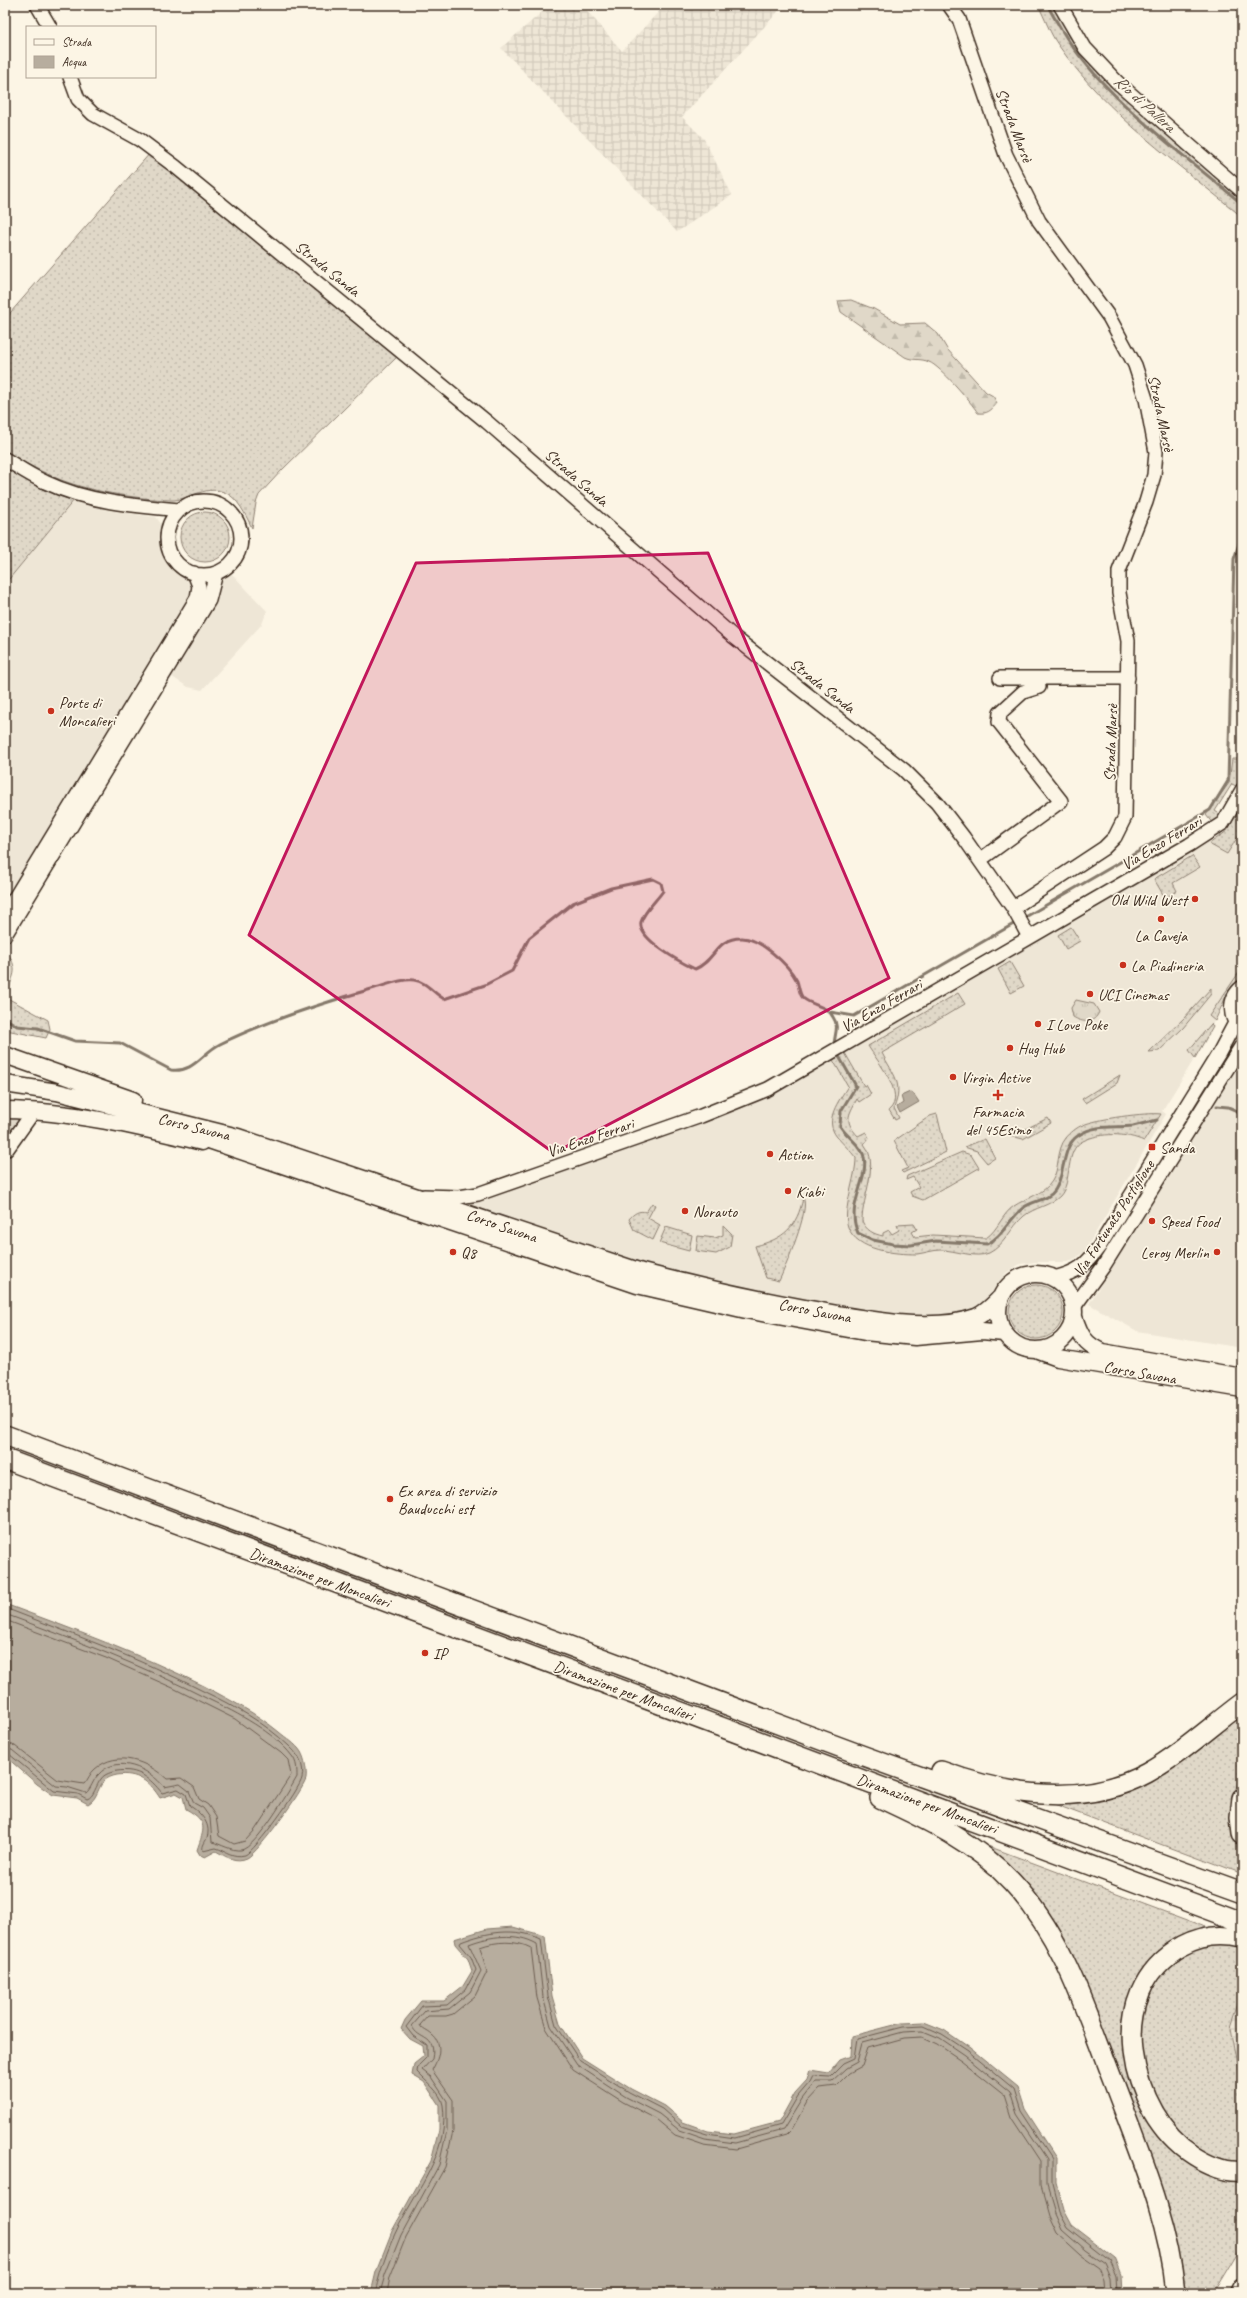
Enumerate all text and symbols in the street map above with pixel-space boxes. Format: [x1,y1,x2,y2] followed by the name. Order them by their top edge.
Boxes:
[26,26,156,78] legend
[62,34,92,50] text: Strada
[62,54,87,70] text: Acqua
[1110,70,1181,138] water label: Rio di Pallera
[991,86,1038,167] street label: Strada Marsè
[291,237,365,302] street label: Strada Sanda
[1143,373,1179,455] street label: Strada Marsè
[541,445,613,511] street label: Strada Sanda
[786,654,860,718] street label: Strada Sanda
[59,693,117,731] place label: Porte di Moncalieri
[1100,702,1122,782] street label: Strada Marsè
[46,706,56,716] marker: Porte di Moncalieri
[1118,810,1207,875] street label: Via Enzo Ferrari
[1111,890,1190,910] place label: Old Wild West
[1190,894,1200,904] marker: Old Wild West
[1156,914,1166,924] marker: La Caveja
[1135,926,1188,946] place label: La Caveja
[1131,956,1204,976] place label: La Piadineria
[1118,960,1128,970] marker: La Piadineria
[837,974,927,1037] street label: Via Enzo Ferrari
[1098,985,1170,1005] place label: UCI Cinemas
[1085,989,1095,999] marker: UCI Cinemas
[1046,1015,1109,1035] place label: I Love Poke
[1033,1019,1043,1029] marker: I Love Poke
[1018,1039,1065,1059] place label: Hug Hub
[1005,1043,1015,1053] marker: Hug Hub
[961,1068,1032,1088] place label: Virgin Active
[948,1072,958,1082] marker: Virgin Active
[993,1090,1003,1100] marker: Farmacia del 45Esimo
[966,1102,1033,1140] place label: Farmacia del 45Esimo
[156,1108,233,1146] street label: Corso Savona
[544,1113,638,1162] street label: Via Enzo Ferrari
[1160,1138,1196,1158] place label: Sanda
[1147,1142,1157,1152] marker: Sanda
[778,1145,814,1165] place label: Action
[765,1149,775,1159] marker: Action
[1069,1155,1160,1281] street label: Via Fortunato Postiglione
[796,1182,825,1202] place label: Kiabi
[783,1186,793,1196] marker: Kiabi
[693,1202,739,1222] place label: Norauto
[464,1205,541,1248] street label: Corso Savona
[680,1206,690,1216] marker: Norauto
[1160,1212,1222,1232] place label: Speed Food
[1147,1216,1157,1226] marker: Speed Food
[461,1243,478,1263] place label: Q8
[1141,1243,1210,1263] place label: Leroy Merlin
[448,1247,458,1257] marker: Q8
[1212,1247,1222,1257] marker: Leroy Merlin
[777,1294,854,1328] street label: Corso Savona
[1102,1357,1179,1389] street label: Corso Savona
[398,1481,498,1519] place label: Ex area di servizio Bauducchi est
[385,1494,395,1504] marker: Ex area di servizio Bauducchi est
[247,1543,395,1613] street label: Diramazione per Moncalieri
[433,1644,449,1664] place label: IP
[420,1648,430,1658] marker: IP
[551,1656,699,1726] street label: Diramazione per Moncalieri
[854,1769,1002,1839] street label: Diramazione per Moncalieri

